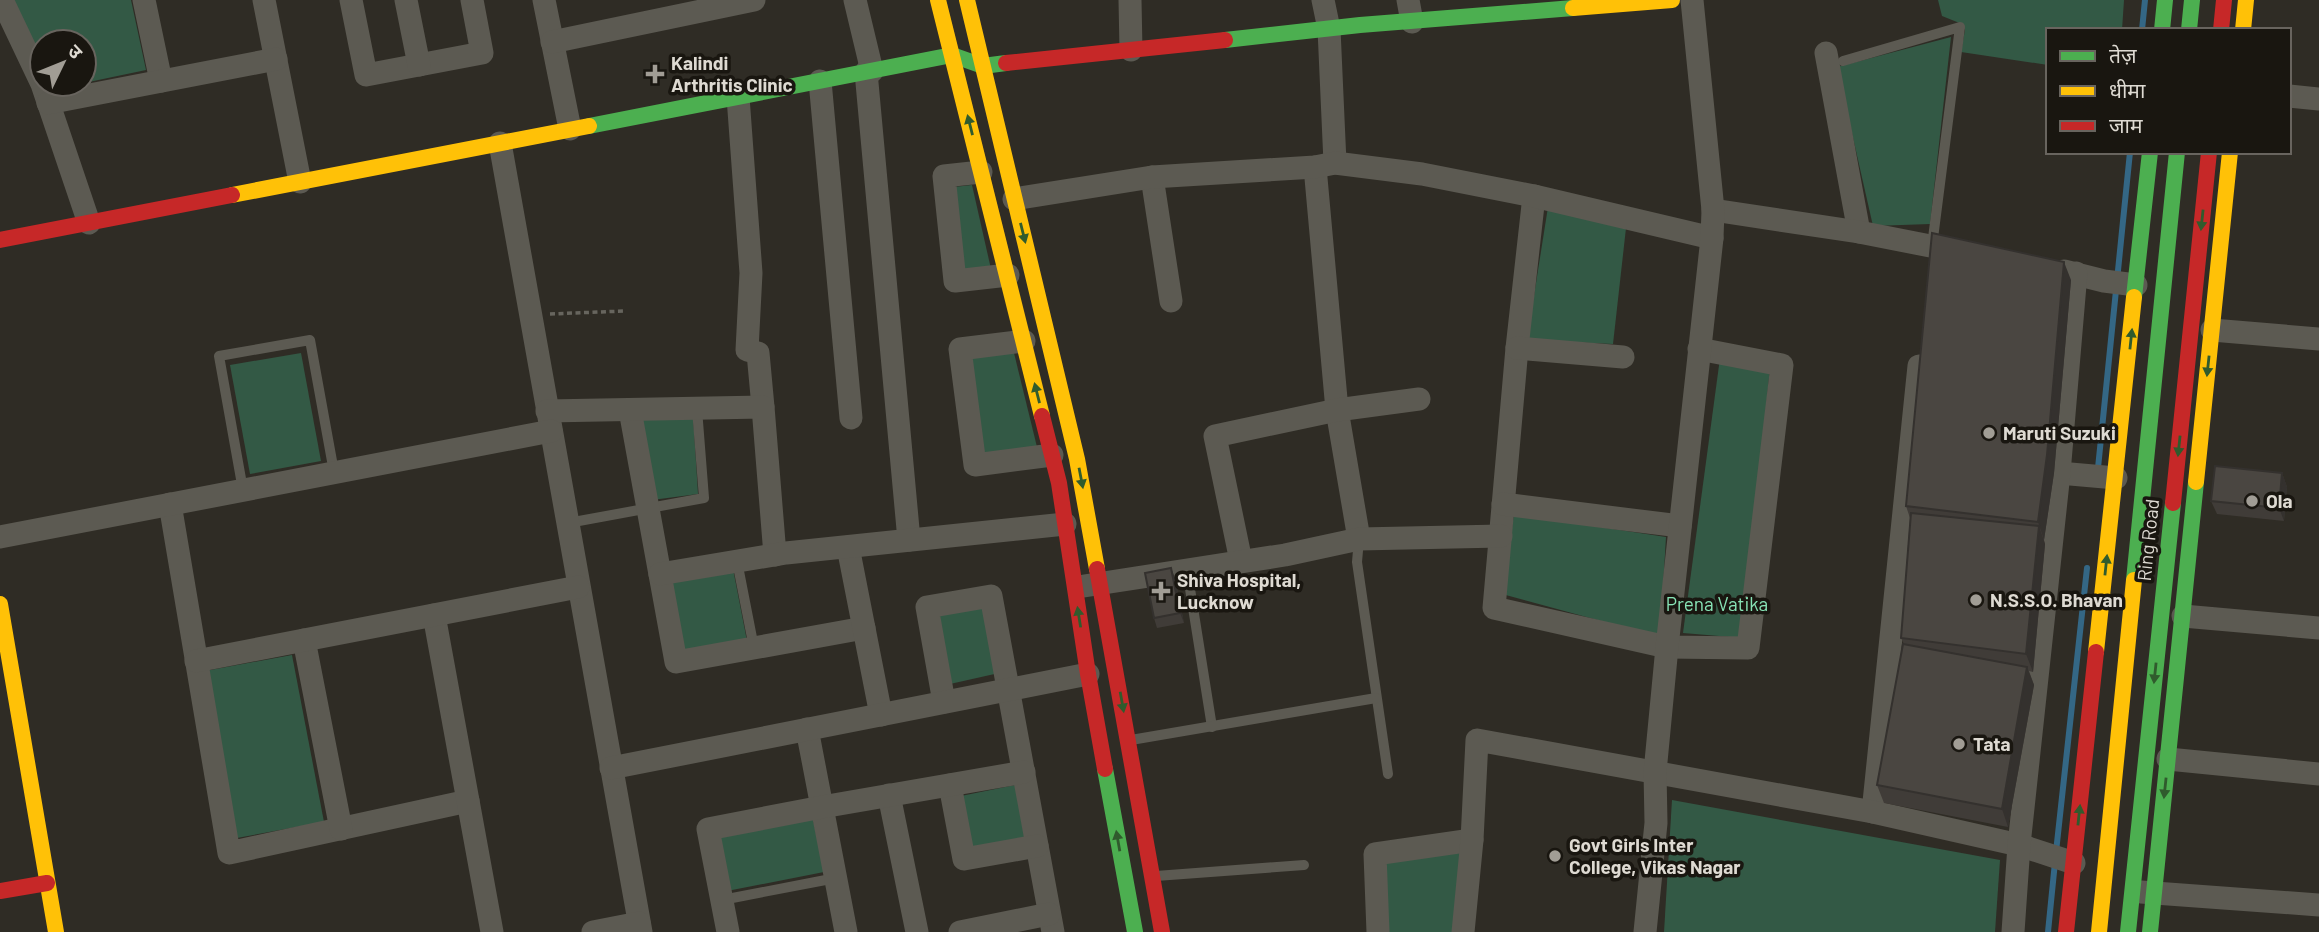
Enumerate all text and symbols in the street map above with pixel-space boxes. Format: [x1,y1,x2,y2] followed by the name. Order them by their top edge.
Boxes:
[28,28,98,98] north arrow
[2046,28,2291,154] legend
[64,39,89,64] text: उ
[2109,42,2137,67] text: तेज़
[671,51,793,96] place label: Kalindi Arthritis Clinic
[645,64,665,84] marker: Kalindi Arthritis Clinic
[2109,77,2146,102] text: धीमा
[2109,112,2143,137] text: जाम
[964,114,975,136] one-way arrow
[2196,209,2207,231] one-way arrow
[1017,222,1028,244] one-way arrow
[2125,328,2136,350] one-way arrow
[2202,356,2213,378] one-way arrow
[1031,382,1042,404] one-way arrow
[2003,421,2116,444] place label: Maruti Suzuki
[1981,425,1997,441] marker: Maruti Suzuki
[2173,436,2184,458] one-way arrow
[1075,467,1086,489] one-way arrow
[2266,489,2292,512] place label: Ola
[2244,493,2260,509] marker: Ola
[2132,498,2163,582] street label: Ring Road
[2101,554,2112,576] one-way arrow
[1177,568,1301,613] place label: Shiva Hospital, Lucknow
[1151,581,1171,601] marker: Shiva Hospital, Lucknow
[1990,588,2123,611] place label: N.S.S.O. Bhavan
[1666,592,1768,615] park label: Prena Vatika
[1968,592,1984,608] marker: N.S.S.O. Bhavan
[1073,606,1084,628] one-way arrow
[2150,662,2161,684] one-way arrow
[1117,691,1128,713] one-way arrow
[1973,732,2011,755] place label: Tata
[1951,736,1967,752] marker: Tata
[2160,777,2171,799] one-way arrow
[2074,804,2085,826] one-way arrow
[1113,830,1124,852] one-way arrow
[1569,833,1741,878] place label: Govt Girls Inter College, Vikas Nagar
[1547,848,1563,864] marker: Govt Girls Inter College, Vikas Nagar

